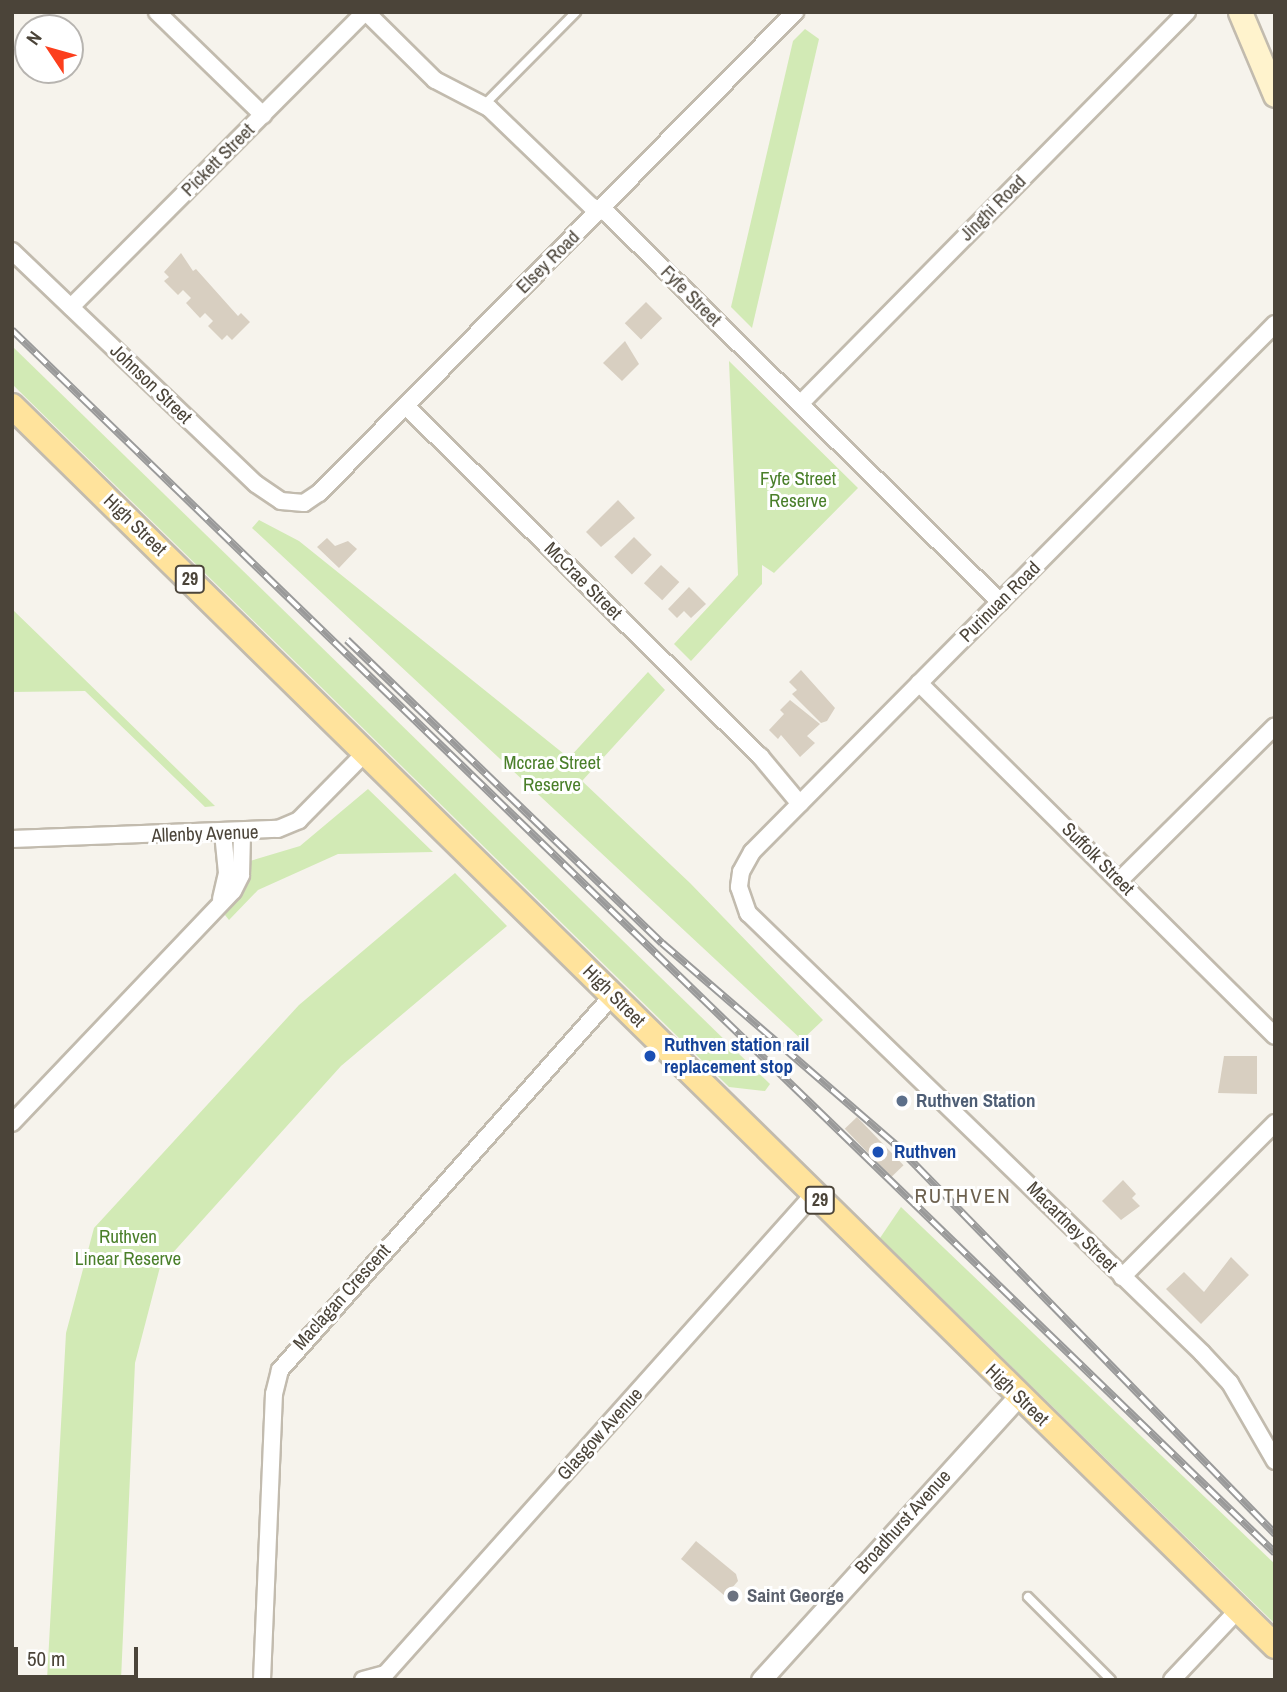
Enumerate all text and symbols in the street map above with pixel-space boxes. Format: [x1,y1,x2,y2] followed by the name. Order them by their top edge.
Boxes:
[14,14,84,84] north arrow
[20,26,47,50] text: N
[177,119,259,201] street label: Pickett Street
[955,170,1031,246] street label: Jinghi Road
[512,226,584,298] street label: Elsey Road
[656,261,726,331] street label: Fyfe Street
[105,339,197,429] street label: Johnson Street
[760,468,836,512] park label: Fyfe Street Reserve
[99,489,171,561] street label: High Street
[539,537,627,625] street label: McCrae Street
[955,557,1045,647] street label: Purinuan Road
[174,564,206,594] road number: 29
[504,752,600,796] park label: Mccrae Street Reserve
[1057,818,1139,900] street label: Suffolk Street
[151,821,259,847] street label: Allenby Avenue
[578,960,650,1032] street label: High Street
[664,1034,809,1078] place label: Ruthven station rail replacement stop
[642,1048,658,1064] marker: Ruthven station rail replacement stop
[916,1090,1035,1112] place label: Ruthven Station
[894,1093,910,1109] marker: Ruthven Station
[894,1141,956,1163] place label: Ruthven
[868,1142,888,1162] marker: Ruthven
[1022,1177,1122,1277] street label: Macartney Street
[915,1183,1011,1209] district label: RUTHVEN
[804,1185,836,1214] road number: 29
[75,1226,181,1270] park label: Ruthven Linear Reserve
[289,1240,395,1354] street label: Maclagan Crescent
[981,1359,1053,1431] street label: High Street
[552,1383,648,1485] street label: Glasgow Avenue
[850,1465,956,1579] street label: Broadhurst Avenue
[747,1585,844,1607] place label: Saint George
[725,1588,741,1604] marker: Saint George
[18,1632,142,1676] scale bar
[27,1644,65,1673] text: 50 m

